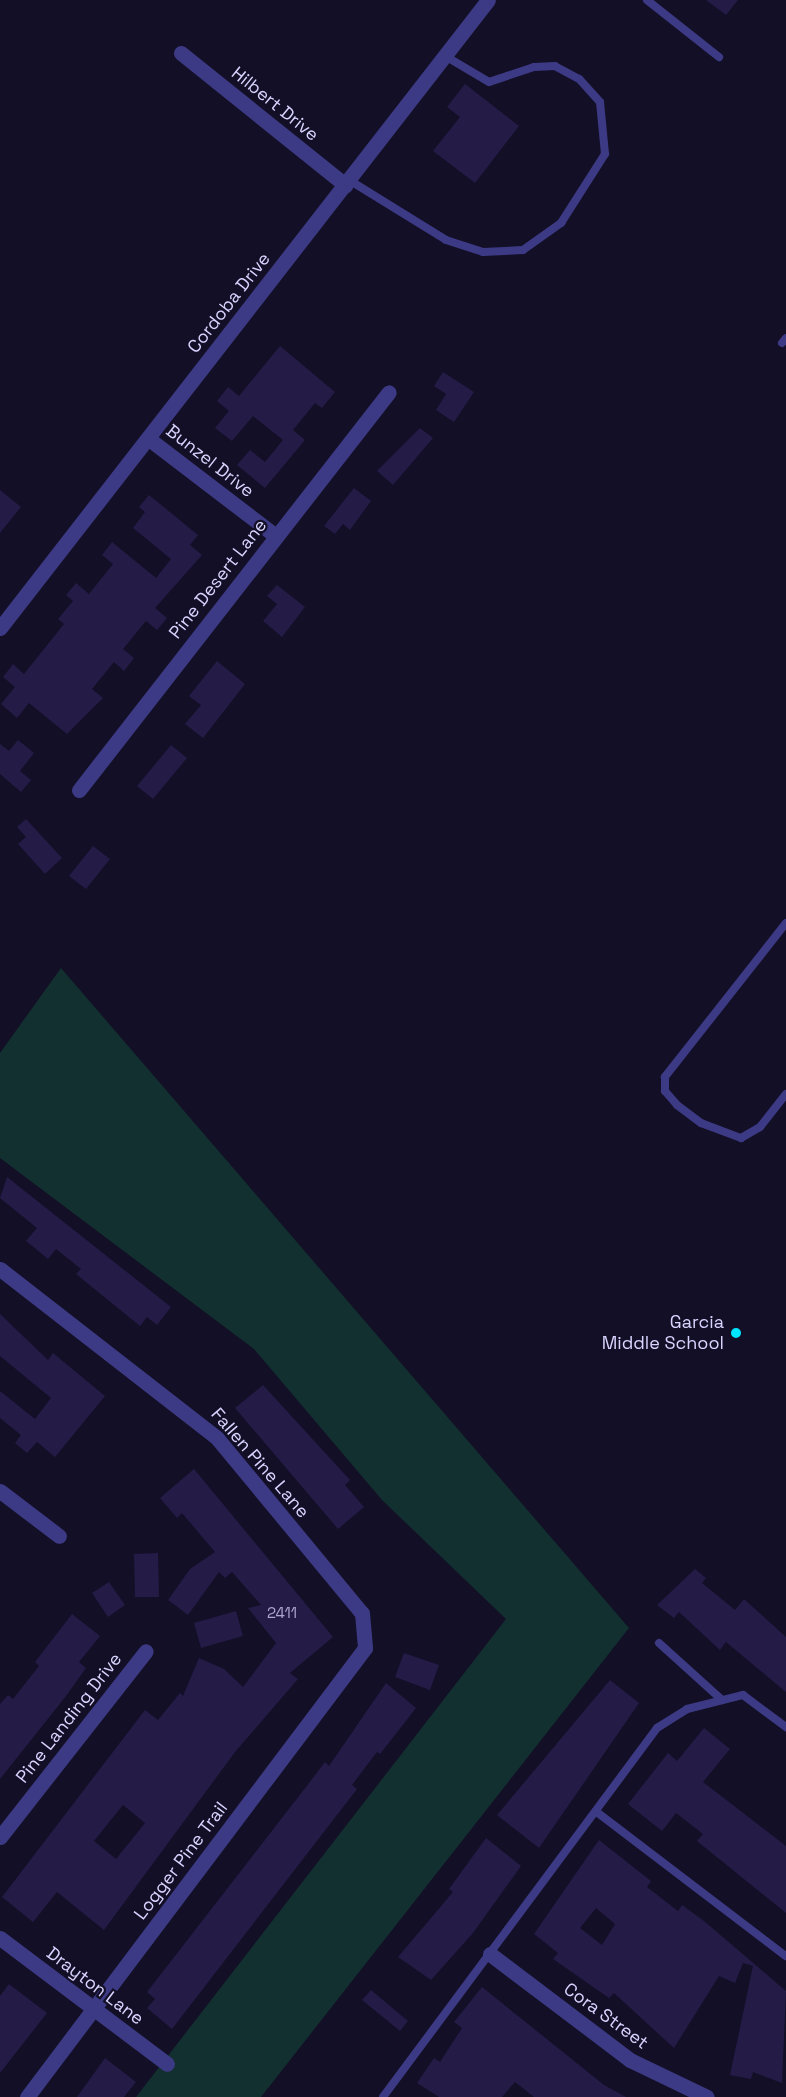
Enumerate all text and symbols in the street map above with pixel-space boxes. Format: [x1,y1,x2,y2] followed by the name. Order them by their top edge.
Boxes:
[227,62,323,146] street label: Hilbert Drive
[183,248,275,358] street label: Cordoba Drive
[162,420,258,502] street label: Bunzel Drive
[165,515,271,643] street label: Pine Desert Lane
[602,1312,724,1354] place label: Garcia Middle School
[729,1326,743,1340] marker: Garcia Middle School
[206,1404,314,1522] street label: Fallen Pine Lane
[267,1604,297,1622] house number: 2411
[12,1649,126,1787] street label: Pine Landing Drive
[130,1798,232,1924] street label: Logger Pine Trail
[42,1942,148,2030] street label: Drayton Lane
[560,1978,652,2054] street label: Cora Street

